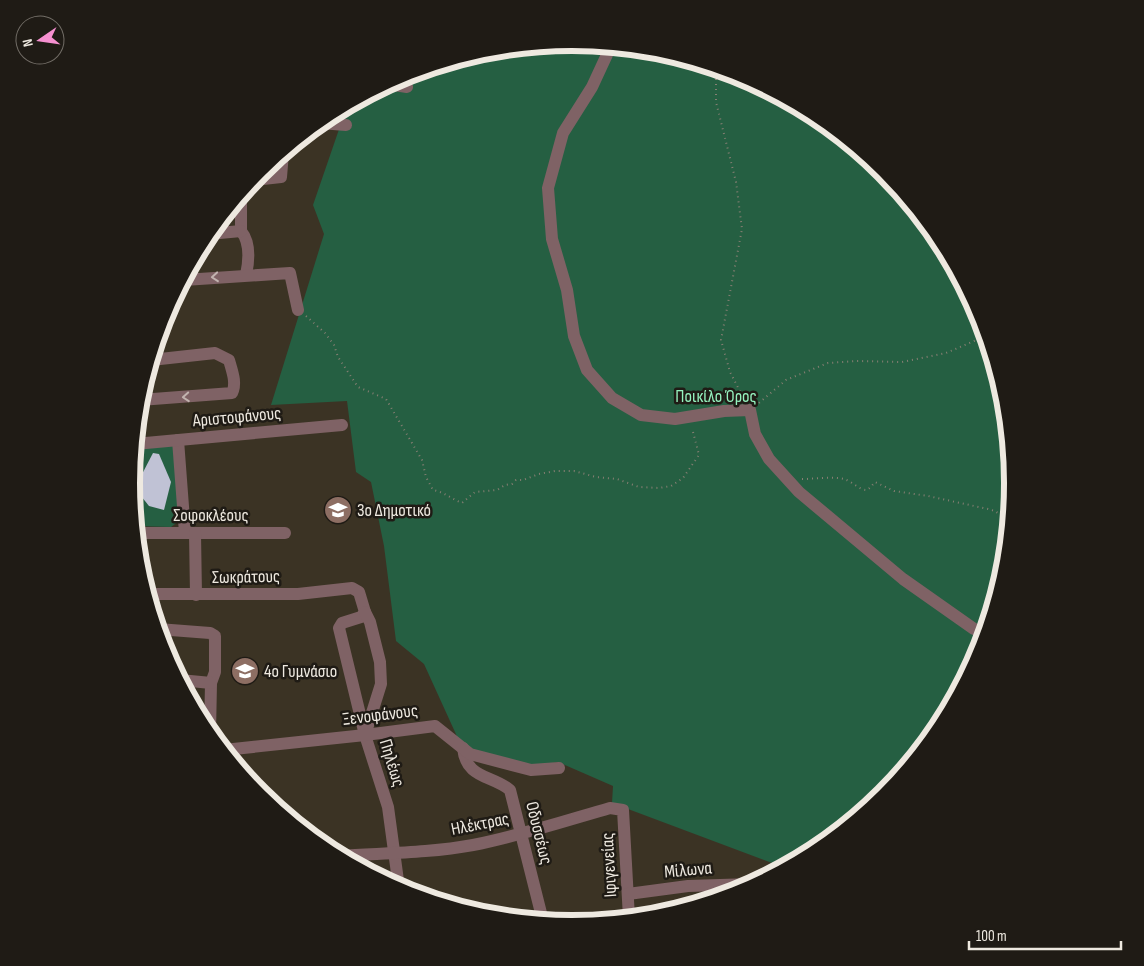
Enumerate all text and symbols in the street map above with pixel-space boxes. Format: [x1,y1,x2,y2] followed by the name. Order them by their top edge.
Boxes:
[15,15,65,65] north arrow
[19,37,37,48] text: N
[210,272,218,283] one-way arrow
[675,386,757,407] park label: Ποικίλο Όρος
[181,391,189,402] one-way arrow
[191,403,282,431] street label: Αριστοφάνους
[323,495,353,525] school or university icon: 3ο Δημοτικό
[357,500,431,521] place label: 3ο Δημοτικό
[173,505,249,526] street label: Σοφοκλέους
[212,566,280,588] street label: Σωκράτους
[230,656,260,686] school or university icon: 4ο Γυμνάσιο
[264,661,337,682] place label: 4ο Γυμνάσιο
[341,700,419,730] street label: Ξενοφάνους
[375,737,409,789] street label: Πηλέως
[521,799,557,867] street label: Οδυσσέως
[449,808,511,840] street label: Ηλέκτρας
[597,832,621,898] street label: Ιφιγενείας
[663,857,713,883] street label: Μίλωνα
[969,918,1122,950] scale bar
[976,927,1007,946] text: 100 m

